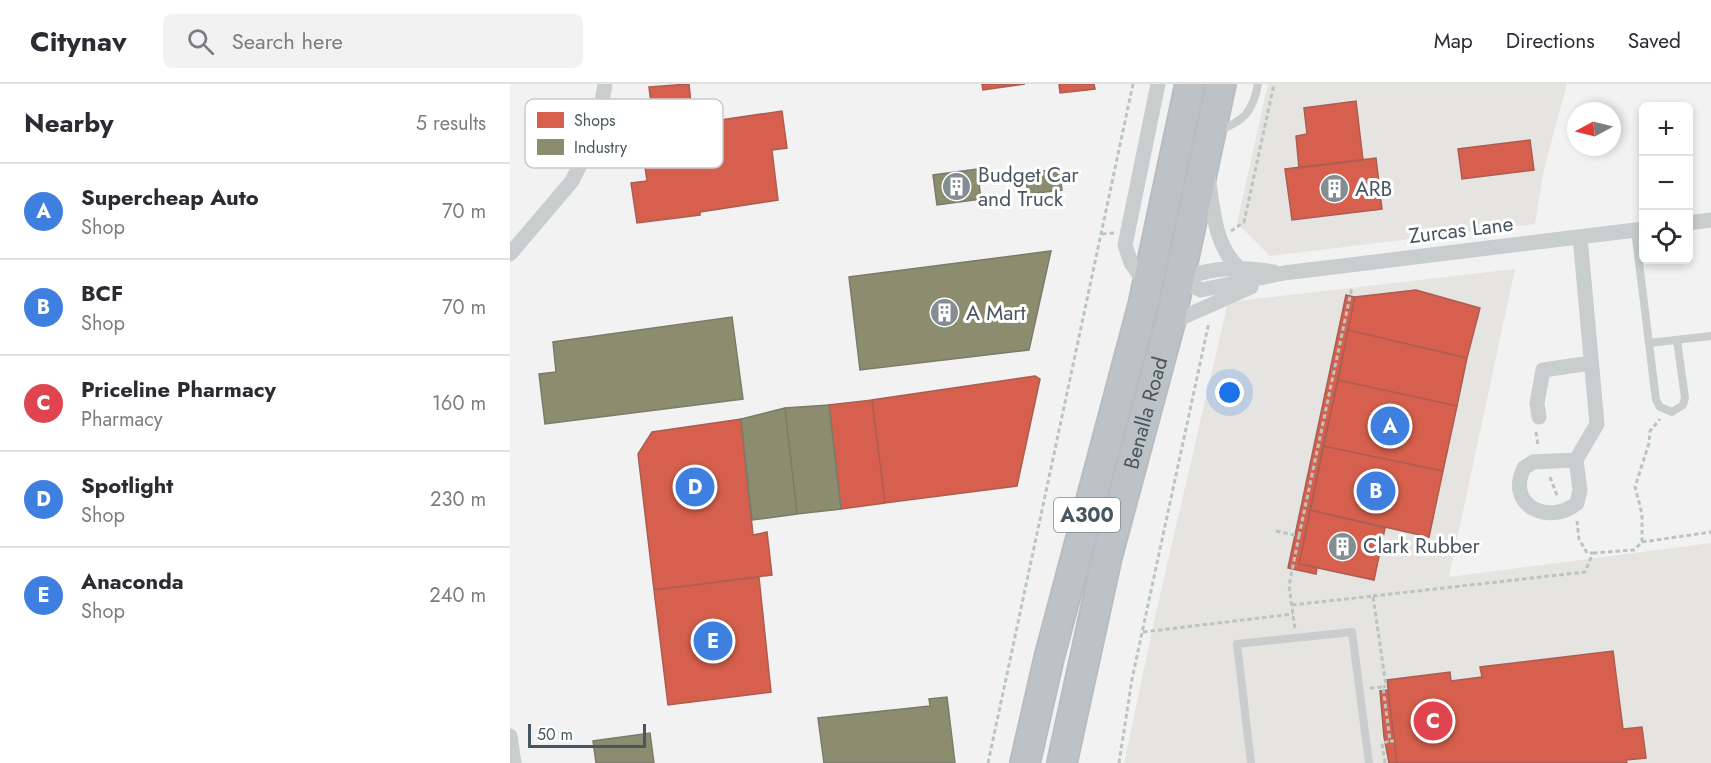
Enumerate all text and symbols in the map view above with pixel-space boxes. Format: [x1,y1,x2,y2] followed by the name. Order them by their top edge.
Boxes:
[163,14,583,68] search box
[30,21,127,62] text: Citynav
[184,25,217,58] icon: search
[232,25,343,57] text: Search here
[1434,26,1473,56] text: Map
[1506,26,1595,56] text: Directions
[1628,26,1681,56] text: Saved
[525,99,723,168] legend
[1567,102,1621,156] north arrow
[1639,102,1693,264] map controls
[1639,102,1693,156] button: +
[24,104,113,142] text: Nearby
[416,109,486,138] text: 5 results
[574,109,615,132] text: Shops
[574,136,628,159] text: Industry
[1639,156,1693,210] button: −
[978,160,1079,214] place label: Budget Car and Truck
[941,171,973,203] building icon: Budget Car and Truck
[1318,173,1350,205] building icon: ARB
[1355,174,1392,204] place label: ARB
[81,181,259,213] text: Supercheap Auto
[36,197,51,226] text: A
[442,197,486,226] text: 70 m
[1407,209,1515,251] street label: Zurcas Lane
[1639,210,1693,264] button: locate
[81,213,125,242] text: Shop
[81,277,123,309] text: BCF
[37,293,50,322] text: B
[442,293,486,322] text: 70 m
[929,297,961,329] building icon: A Mart
[966,298,1026,328] place label: A Mart
[81,309,125,338] text: Shop
[1116,354,1175,472] street label: Benalla Road
[81,373,276,405] text: Priceline Pharmacy
[1215,378,1244,407] your location
[36,389,51,418] text: C
[432,389,486,418] text: 160 m
[1370,404,1410,448] pin: A
[81,405,163,434] text: Pharmacy
[676,464,714,510] pin: D
[1356,468,1396,514] pin: B
[81,469,173,501] text: Spotlight
[36,485,51,514] text: D
[430,485,486,514] text: 230 m
[1054,498,1120,532] road number: A300
[81,501,125,530] text: Shop
[1326,530,1358,562] building icon: Clark Rubber
[1363,531,1481,561] place label: Clark Rubber
[81,565,184,597] text: Anaconda
[37,581,50,610] text: E
[429,581,486,610] text: 240 m
[81,597,125,626] text: Shop
[694,618,732,664] pin: E
[1414,698,1452,744] pin: C
[528,721,646,748] scale bar
[537,723,573,746] text: 50 m

